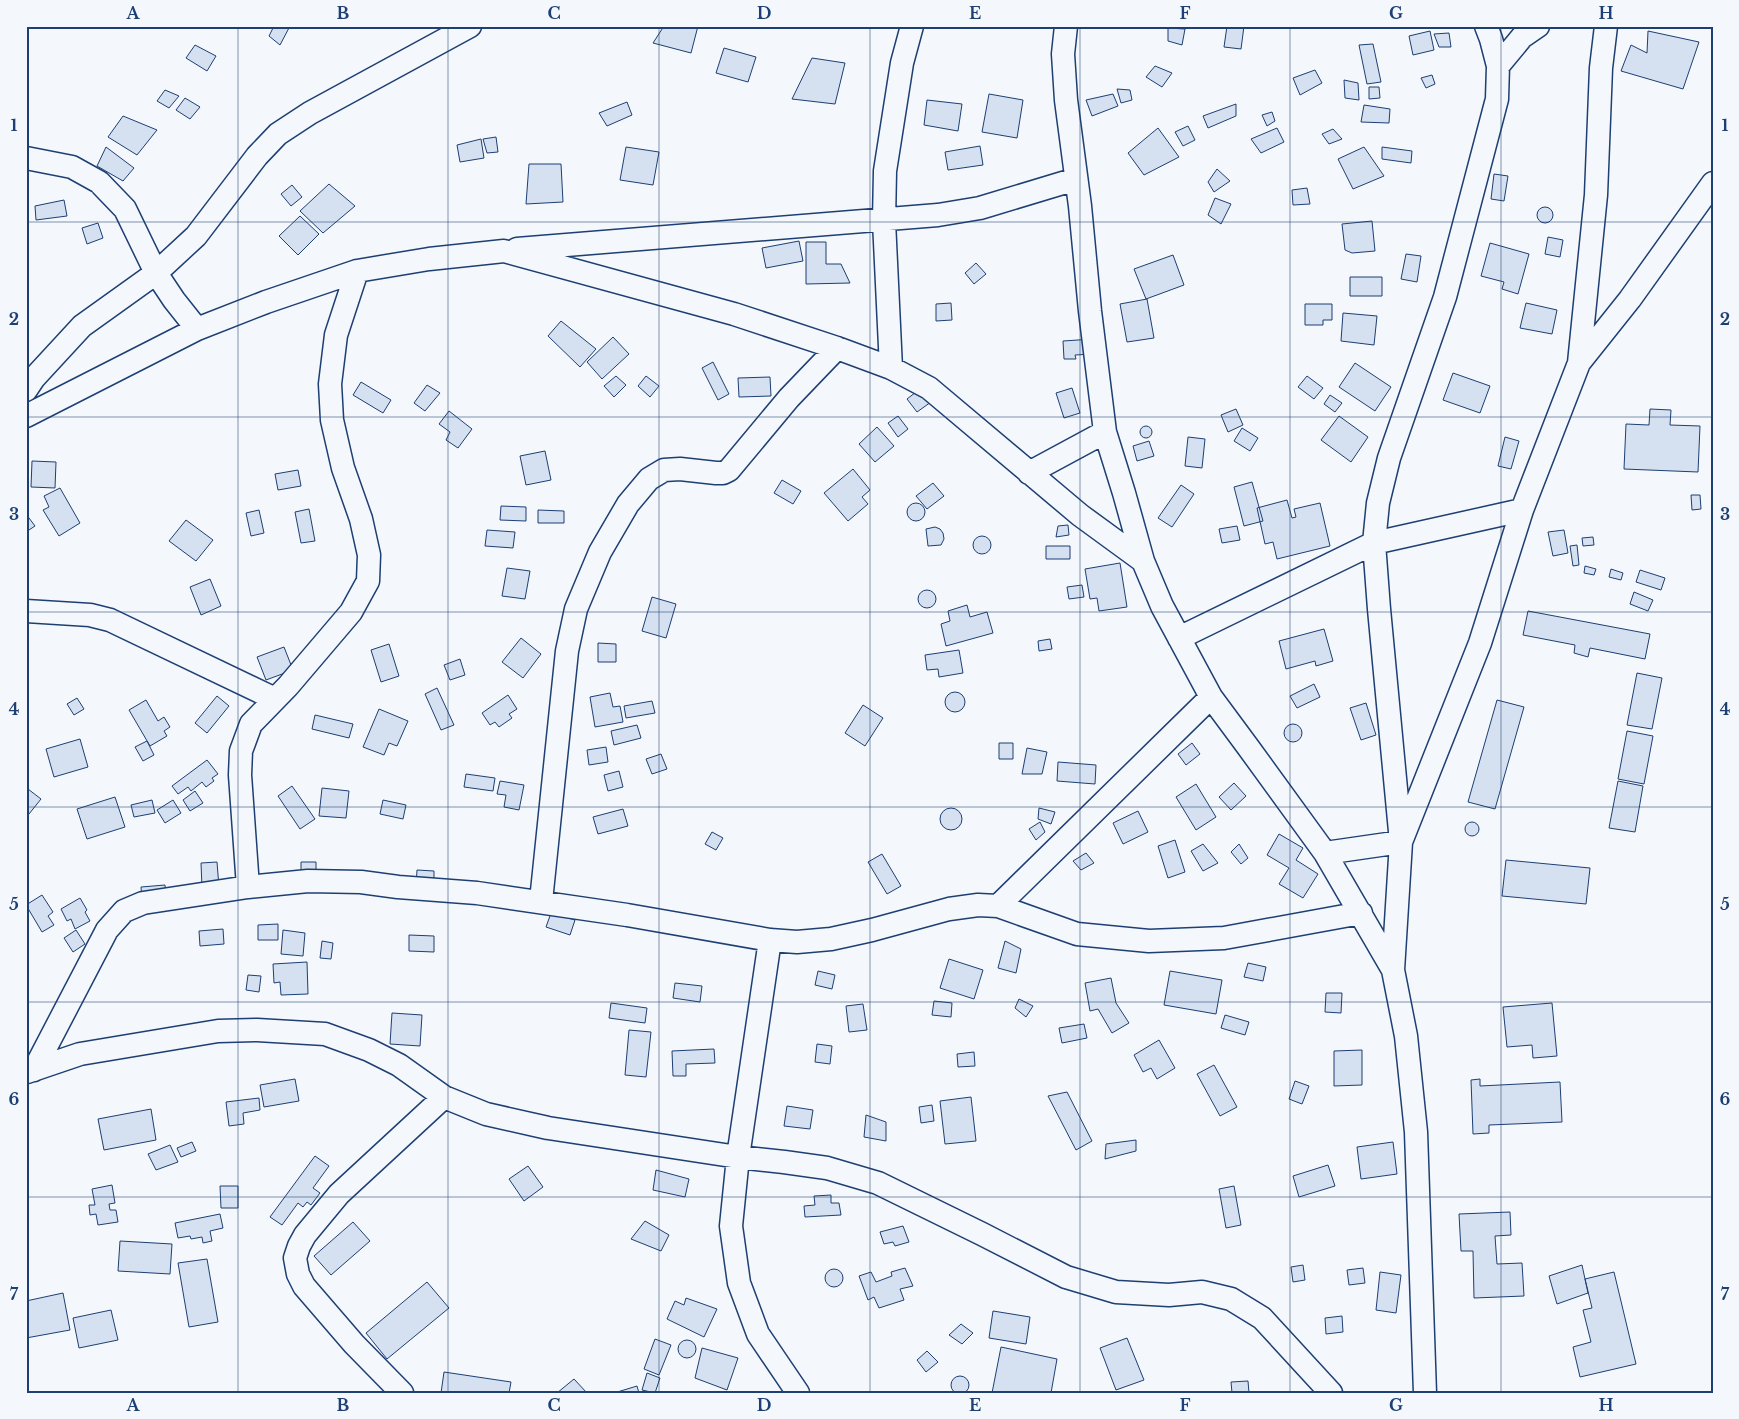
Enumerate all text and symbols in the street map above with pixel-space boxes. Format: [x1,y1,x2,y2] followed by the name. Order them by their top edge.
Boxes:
[126,3,141,23] text: A
[337,3,350,23] text: B
[547,3,561,23] text: C
[757,3,771,23] text: D
[969,3,981,23] text: E
[1179,3,1191,23] text: F
[1389,3,1403,23] text: G
[1598,3,1614,23] text: H
[11,115,18,135] text: 1
[1722,115,1729,135] text: 1
[9,309,19,329] text: 2
[1720,309,1730,329] text: 2
[9,504,19,524] text: 3
[1720,504,1730,524] text: 3
[9,699,19,719] text: 4
[1720,699,1730,719] text: 4
[9,894,19,914] text: 5
[1720,894,1730,914] text: 5
[9,1089,20,1109] text: 6
[1720,1089,1731,1109] text: 6
[10,1284,19,1304] text: 7
[1721,1284,1730,1304] text: 7
[126,1395,141,1415] text: A
[337,1395,350,1415] text: B
[547,1395,561,1415] text: C
[757,1395,771,1415] text: D
[969,1395,981,1415] text: E
[1179,1395,1191,1415] text: F
[1389,1395,1403,1415] text: G
[1598,1395,1614,1415] text: H

